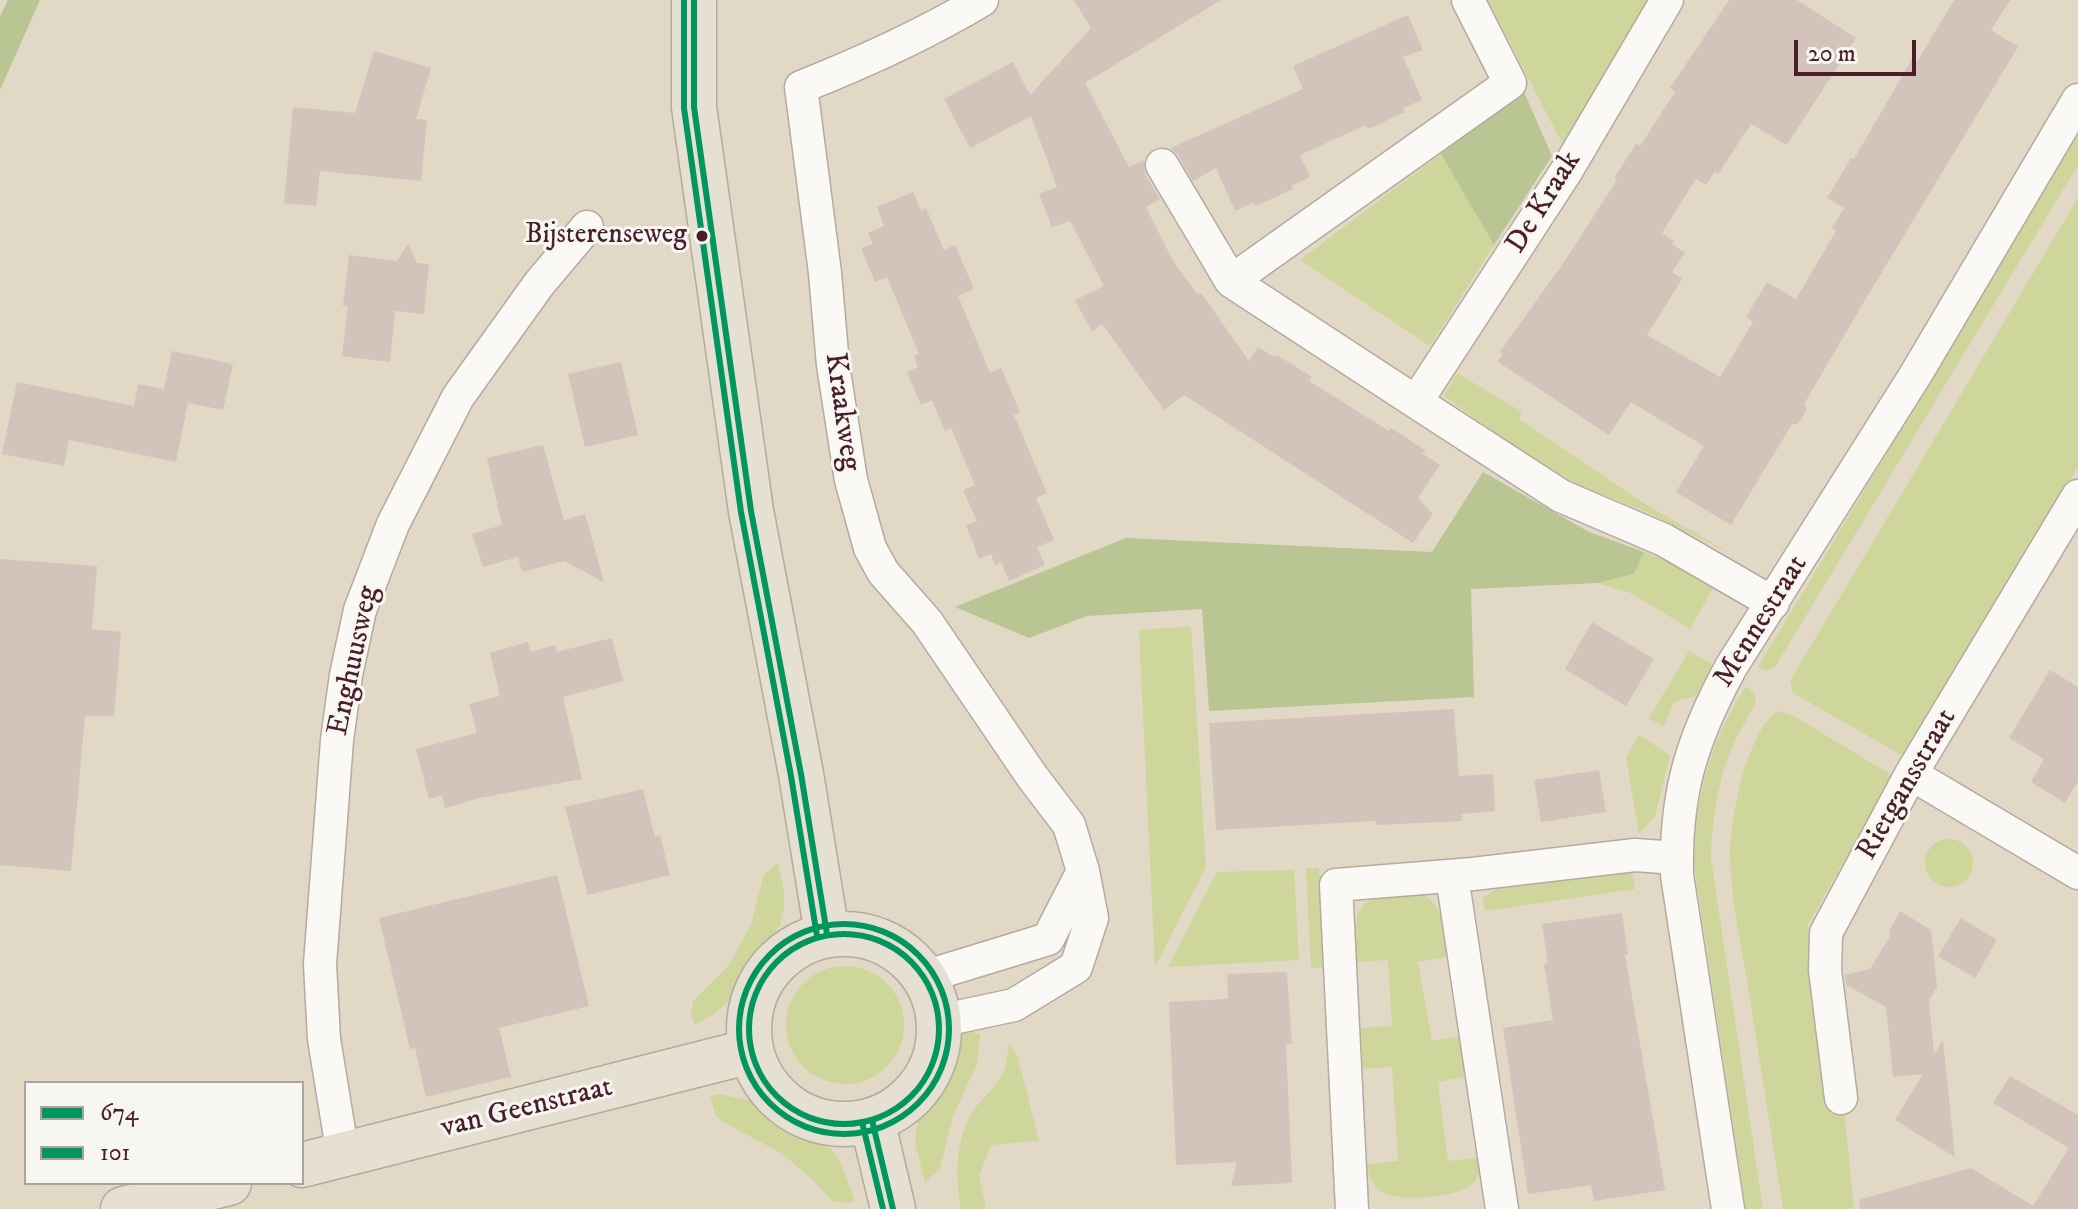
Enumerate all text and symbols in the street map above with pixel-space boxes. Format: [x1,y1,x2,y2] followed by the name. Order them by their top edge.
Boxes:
[1798,24,1920,74] scale bar
[1808,39,1856,69] text: 20 m
[1500,145,1590,261] street label: De Kraak
[525,219,687,253] place label: Bijsterenseweg
[694,228,710,244] marker: Bijsterenseweg
[815,351,867,473] street label: Kraakweg
[1707,549,1817,695] street label: Mennestraat
[322,583,388,739] street label: Enghuusweg
[1850,703,1966,867] street label: Rietgansstraat
[438,1070,616,1148] street label: van Geenstraat
[24,1081,304,1185] legend
[100,1098,139,1128] text: 674
[100,1138,130,1168] text: 101

